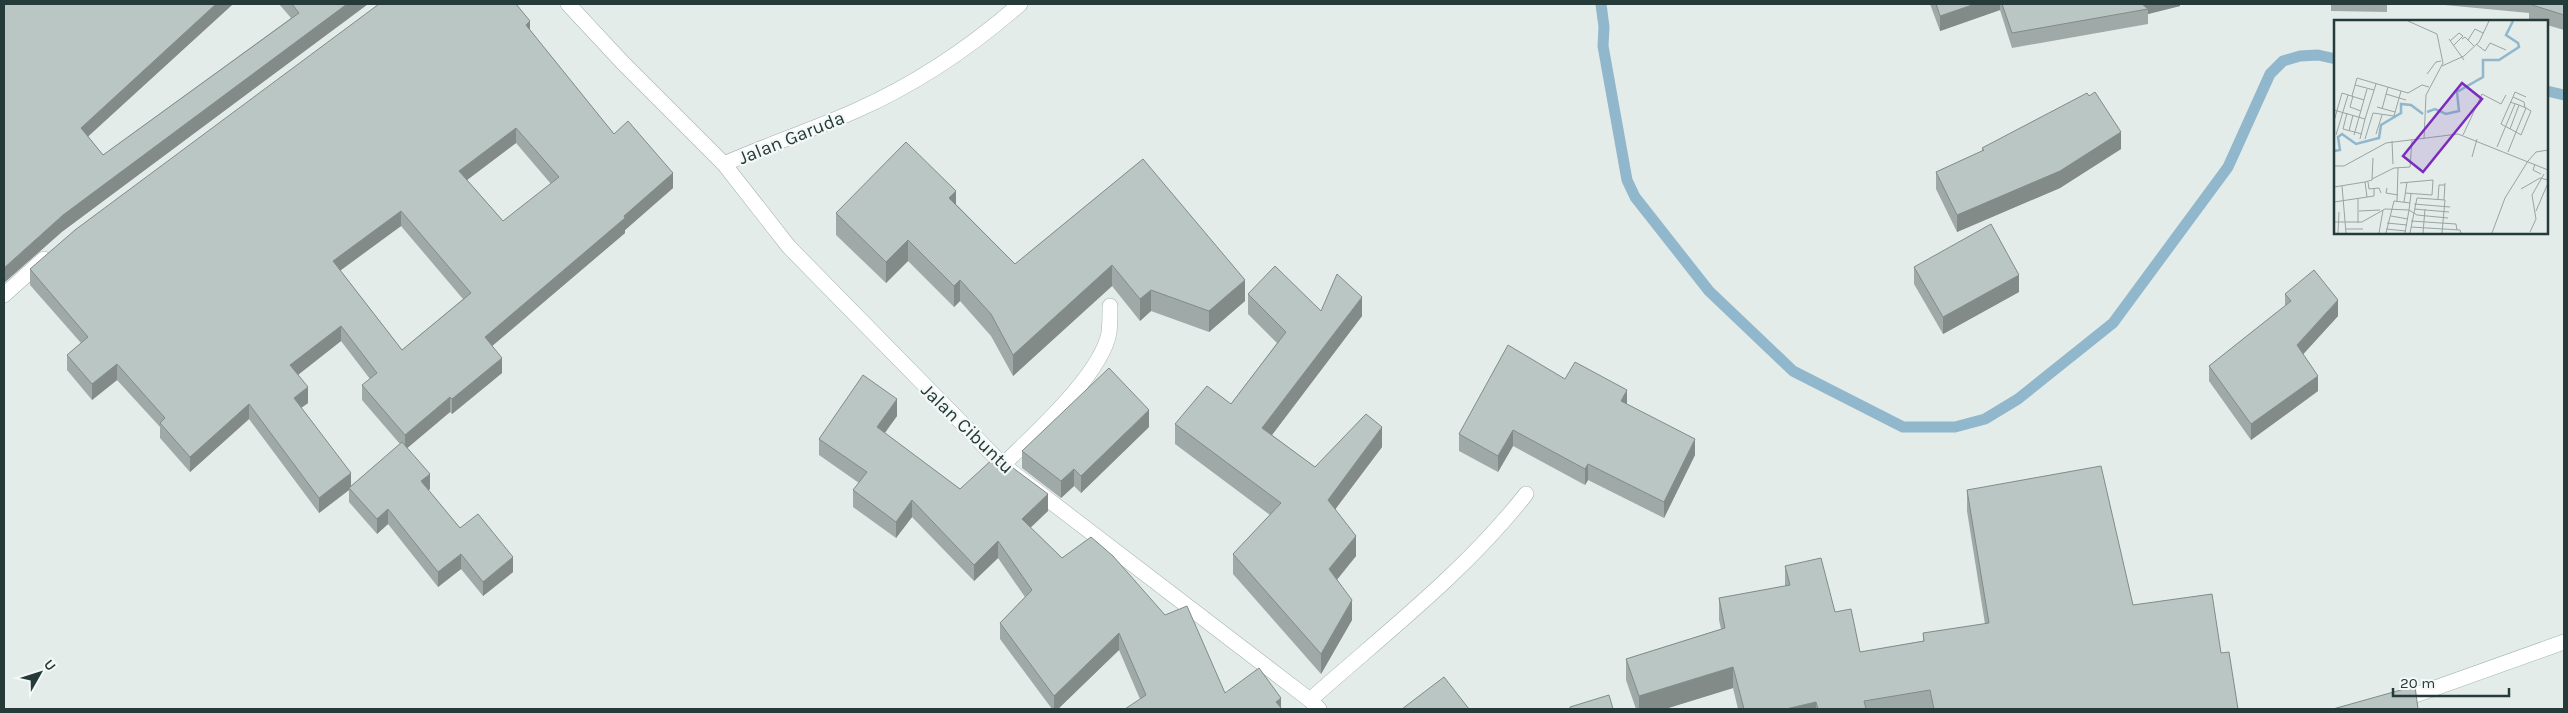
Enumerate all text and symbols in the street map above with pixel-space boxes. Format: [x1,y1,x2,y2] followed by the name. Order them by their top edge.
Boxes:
[2334,20,2548,234] inset map
[735,107,848,169] street label: Jalan Garuda
[916,379,1018,478] street label: Jalan Cibuntu
[15,648,65,698] north arrow
[40,656,59,674] text: U
[2393,666,2509,698] scale bar
[2400,674,2435,692] text: 20 m

